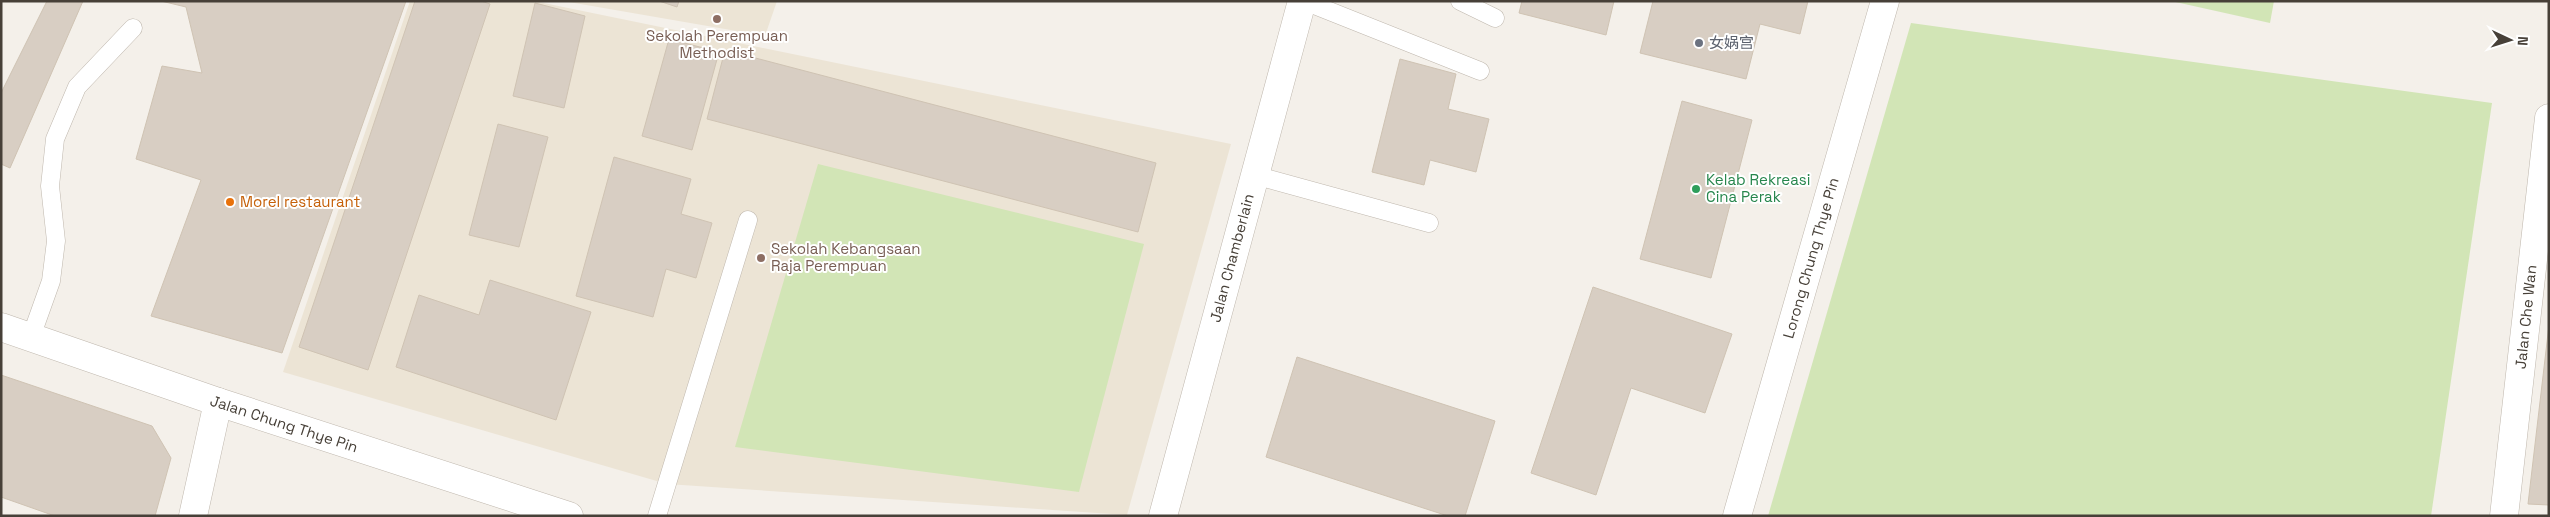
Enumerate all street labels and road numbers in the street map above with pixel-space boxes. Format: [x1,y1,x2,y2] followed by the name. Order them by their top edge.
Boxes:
[1778,175,1843,341] street label: Lorong Chung Thye Pin
[1205,192,1258,324] street label: Jalan Chamberlain
[2511,264,2540,370] street label: Jalan Che Wan
[208,391,361,456] street label: Jalan Chung Thye Pin

